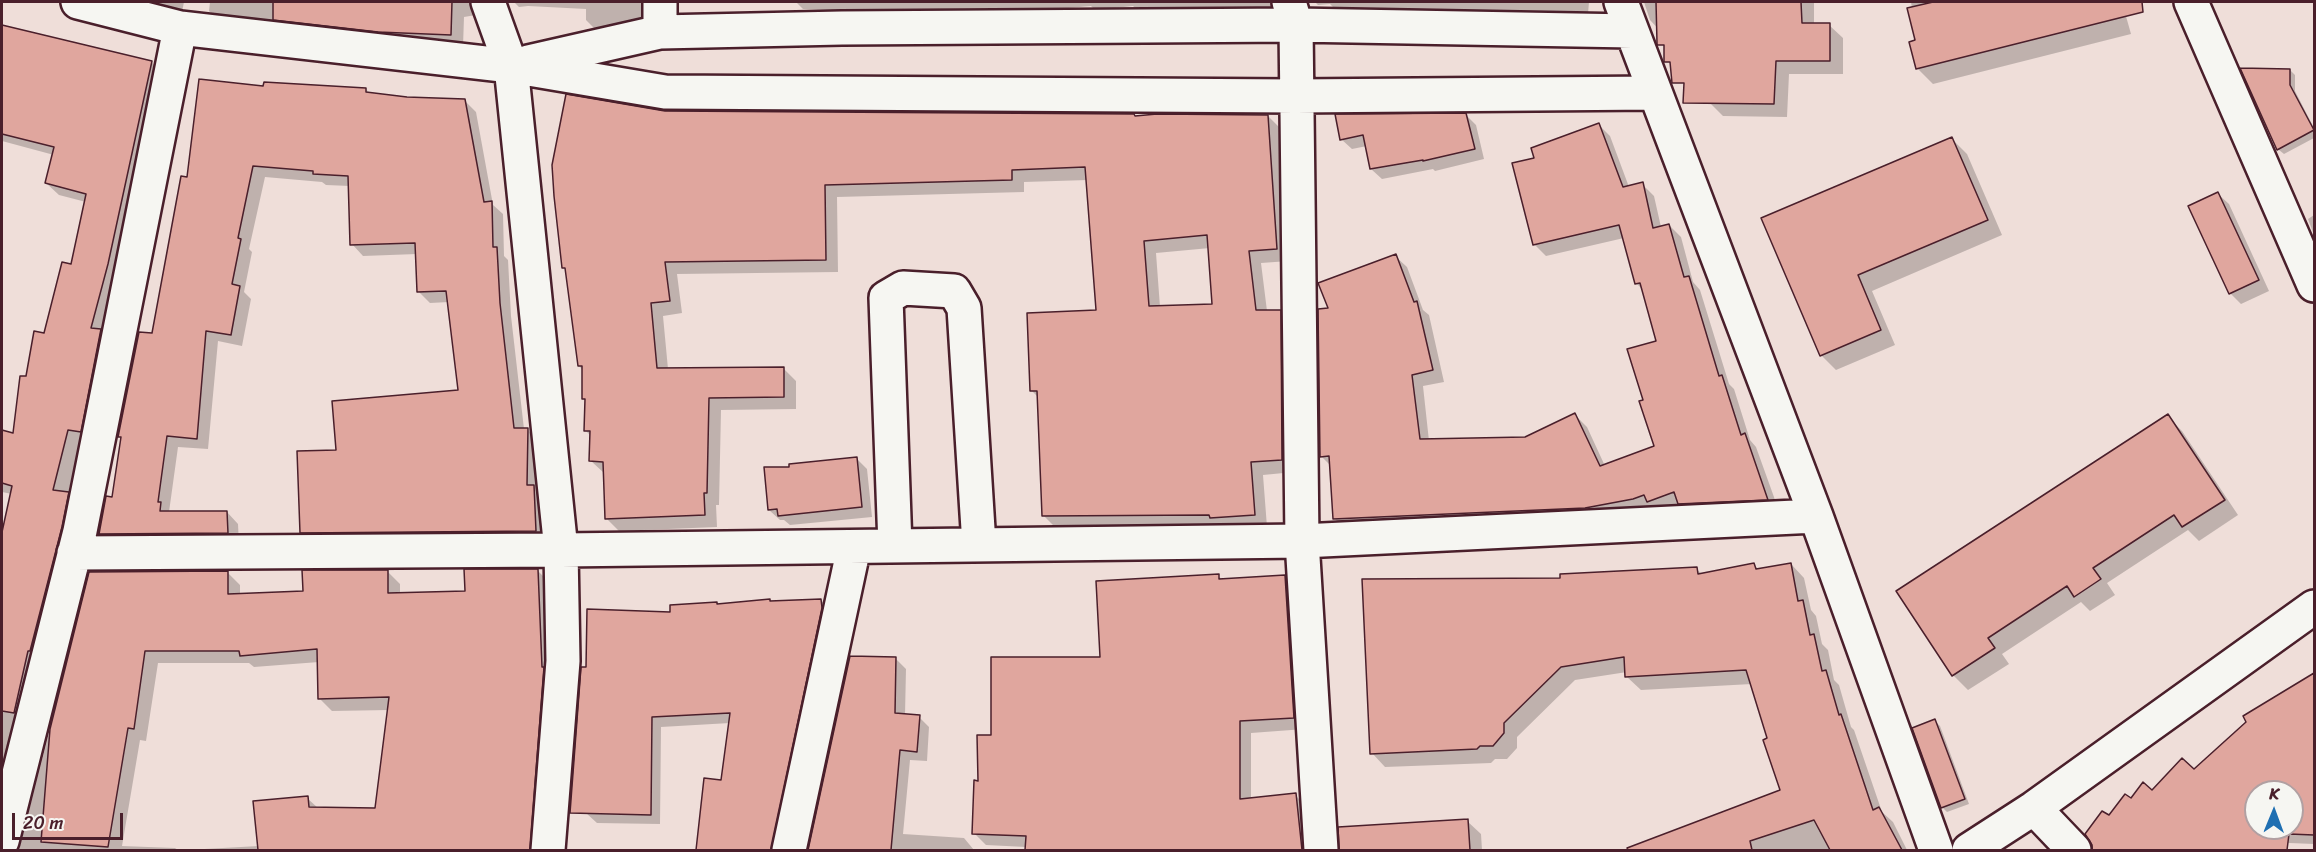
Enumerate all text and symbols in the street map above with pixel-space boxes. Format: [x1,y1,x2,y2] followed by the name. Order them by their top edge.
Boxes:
[2269,779,2279,808] text: K
[2244,780,2304,840] north arrow
[15,801,126,839] scale bar
[23,807,63,839] text: 20 m

